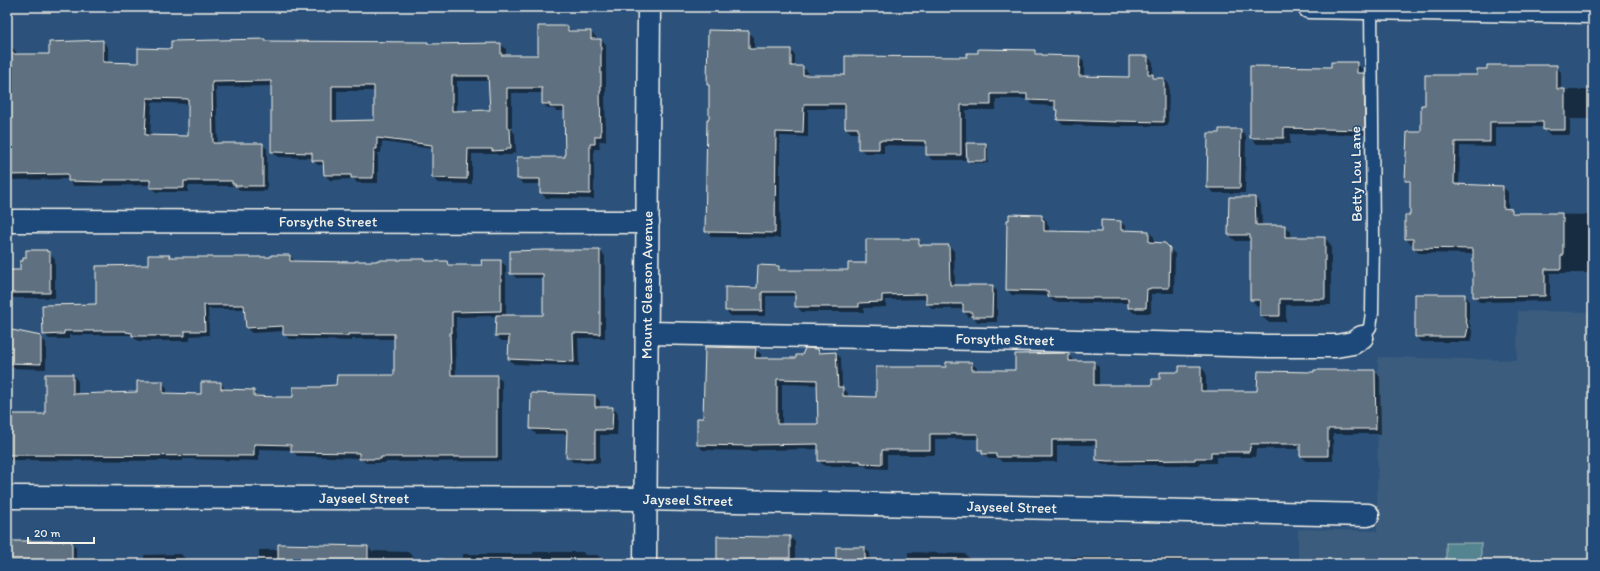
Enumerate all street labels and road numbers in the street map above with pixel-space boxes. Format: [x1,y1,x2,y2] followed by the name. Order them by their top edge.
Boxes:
[1346,126,1366,222] street label: Betty Lou Lane
[637,211,657,359] street label: Mount Gleason Avenue
[279,212,378,231] street label: Forsythe Street
[956,329,1055,349] street label: Forsythe Street
[319,489,409,507] street label: Jayseel Street
[643,490,734,510] street label: Jayseel Street
[967,497,1058,517] street label: Jayseel Street

